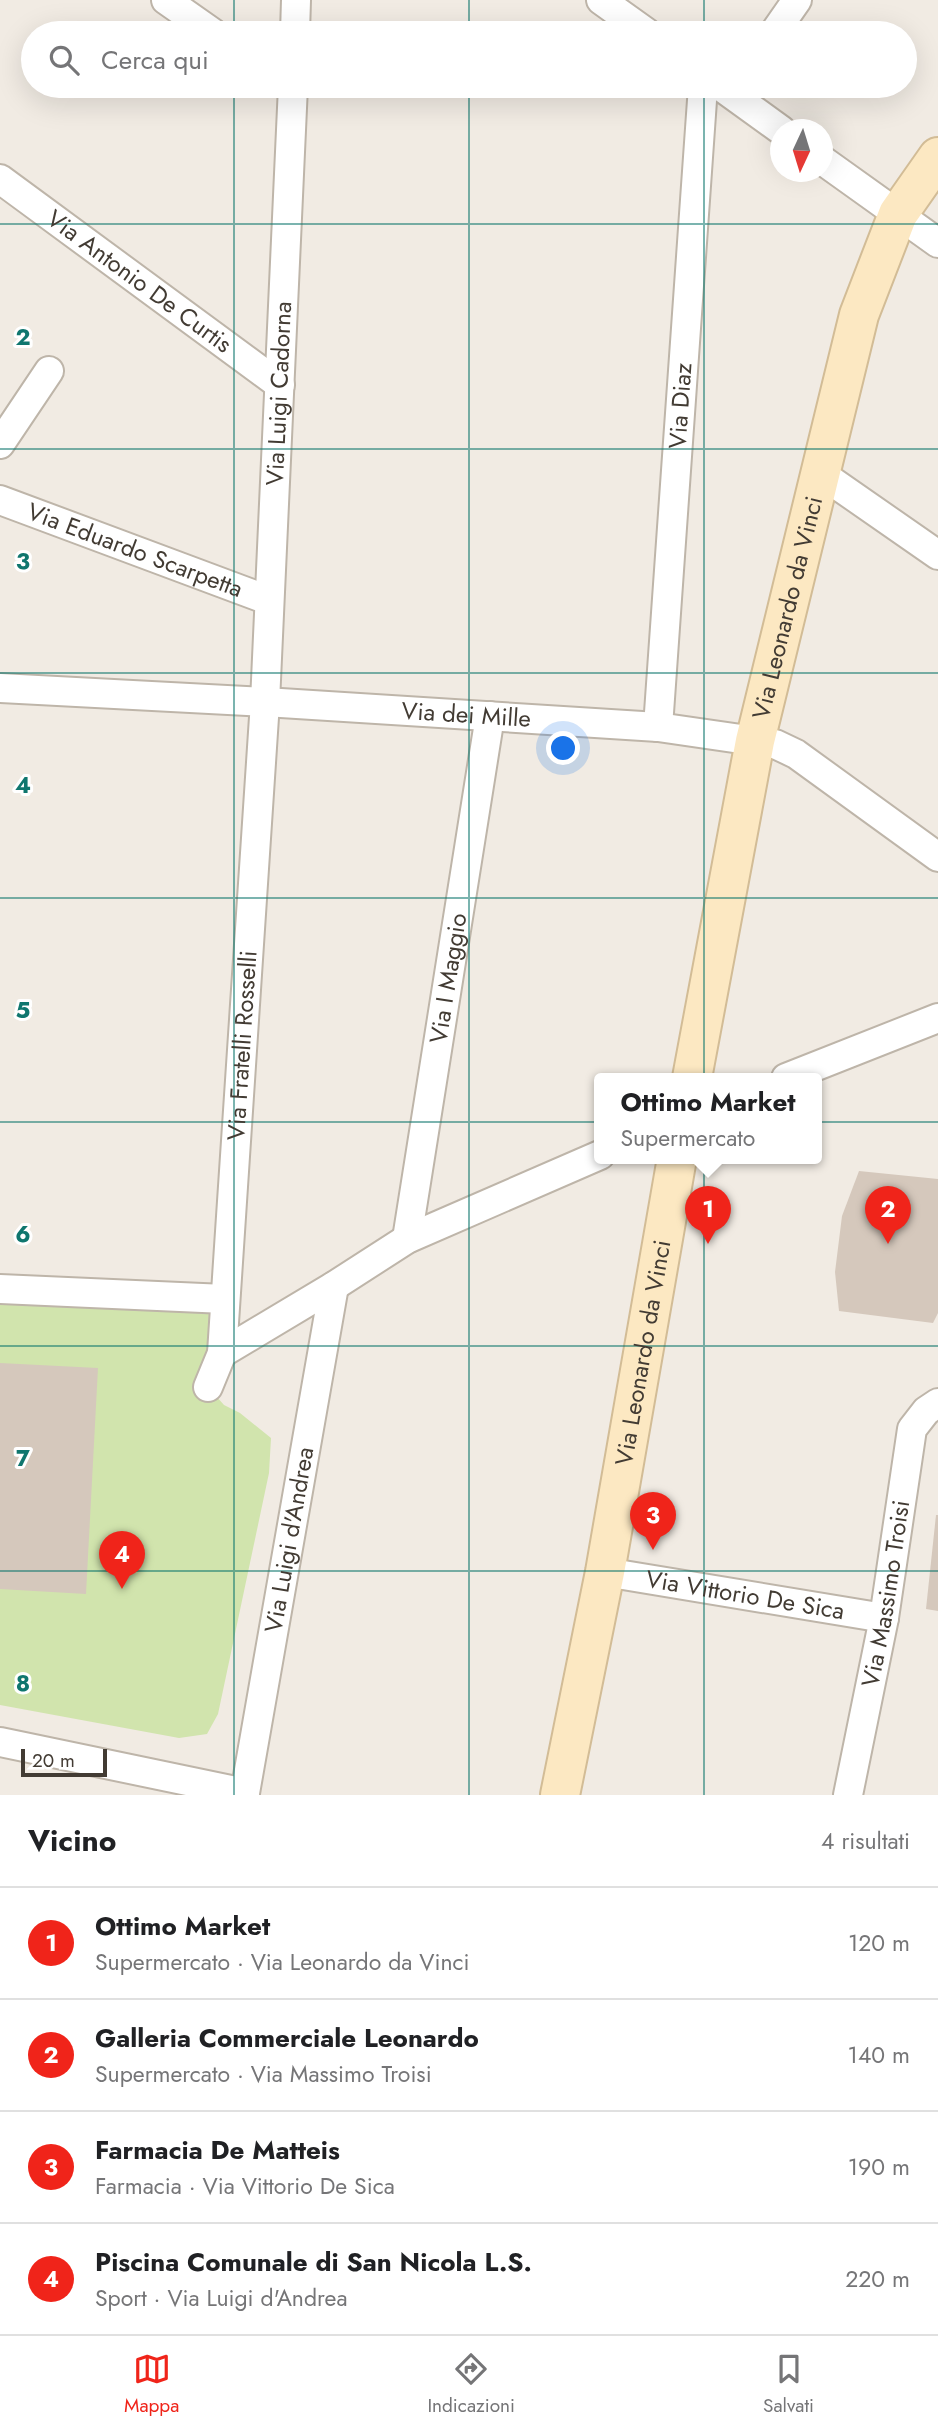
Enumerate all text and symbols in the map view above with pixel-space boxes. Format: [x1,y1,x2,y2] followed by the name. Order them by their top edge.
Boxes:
[21,21,917,98] search box
[45,41,83,79] icon: search
[101,41,209,79] text: Cerca qui
[770,119,833,182] north arrow
[40,201,240,361] street label: Via Antonio De Curtis
[257,301,300,486] street label: Via Luigi Cadorna
[15,320,31,354] text: 2
[660,362,701,450] street label: Via Diaz
[743,493,831,723] street label: Via Leonardo da Vinci
[22,494,248,606] street label: Via Eduardo Scarpetta
[16,544,30,578] text: 3
[401,693,532,736] street label: Via dei Mille
[546,731,580,765] your location
[15,768,31,802] text: 4
[420,910,475,1046] street label: Via I Maggio
[218,949,266,1142] street label: Via Fratelli Rosselli
[16,993,30,1027] text: 5
[594,1073,822,1164] popup
[620,1083,796,1121] text: Ottimo Market
[620,1121,755,1155] text: Supermercato
[685,1186,731,1244] pin: 1
[865,1186,911,1244] pin: 2
[15,1217,31,1251] text: 6
[606,1237,679,1468] street label: Via Leonardo da Vinci
[16,1441,30,1475] text: 7
[255,1444,322,1635] street label: Via Luigi d'Andrea
[630,1492,676,1550] pin: 3
[852,1498,918,1690] street label: Via Massimo Troisi
[99,1531,145,1589] pin: 4
[643,1561,847,1628] street label: Via Vittorio De Sica
[16,1666,30,1700] text: 8
[21,1746,107,1778] scale bar
[32,1747,75,1774] text: 20 m
[28,1819,116,1862] text: Vicino
[821,1824,910,1858] text: 4 risultati
[95,1907,270,1945] text: Ottimo Market
[45,1926,57,1960] text: 1
[848,1926,910,1960] text: 120 m
[95,1945,469,1979] text: Supermercato · Via Leonardo da Vinci
[95,2019,479,2057] text: Galleria Commerciale Leonardo
[43,2038,59,2072] text: 2
[848,2038,910,2072] text: 140 m
[95,2057,432,2091] text: Supermercato · Via Massimo Troisi
[95,2131,340,2169] text: Farmacia De Matteis
[44,2150,58,2184] text: 3
[848,2150,910,2184] text: 190 m
[95,2169,395,2203] text: Farmacia · Via Vittorio De Sica
[95,2243,532,2281] text: Piscina Comunale di San Nicola L.S.
[43,2262,59,2296] text: 4
[845,2262,910,2296] text: 220 m
[95,2281,347,2315] text: Sport · Via Luigi d'Andrea
[124,2350,179,2419] tab: Mappa
[427,2350,515,2419] tab: Indicazioni
[763,2350,814,2419] tab: Salvati

